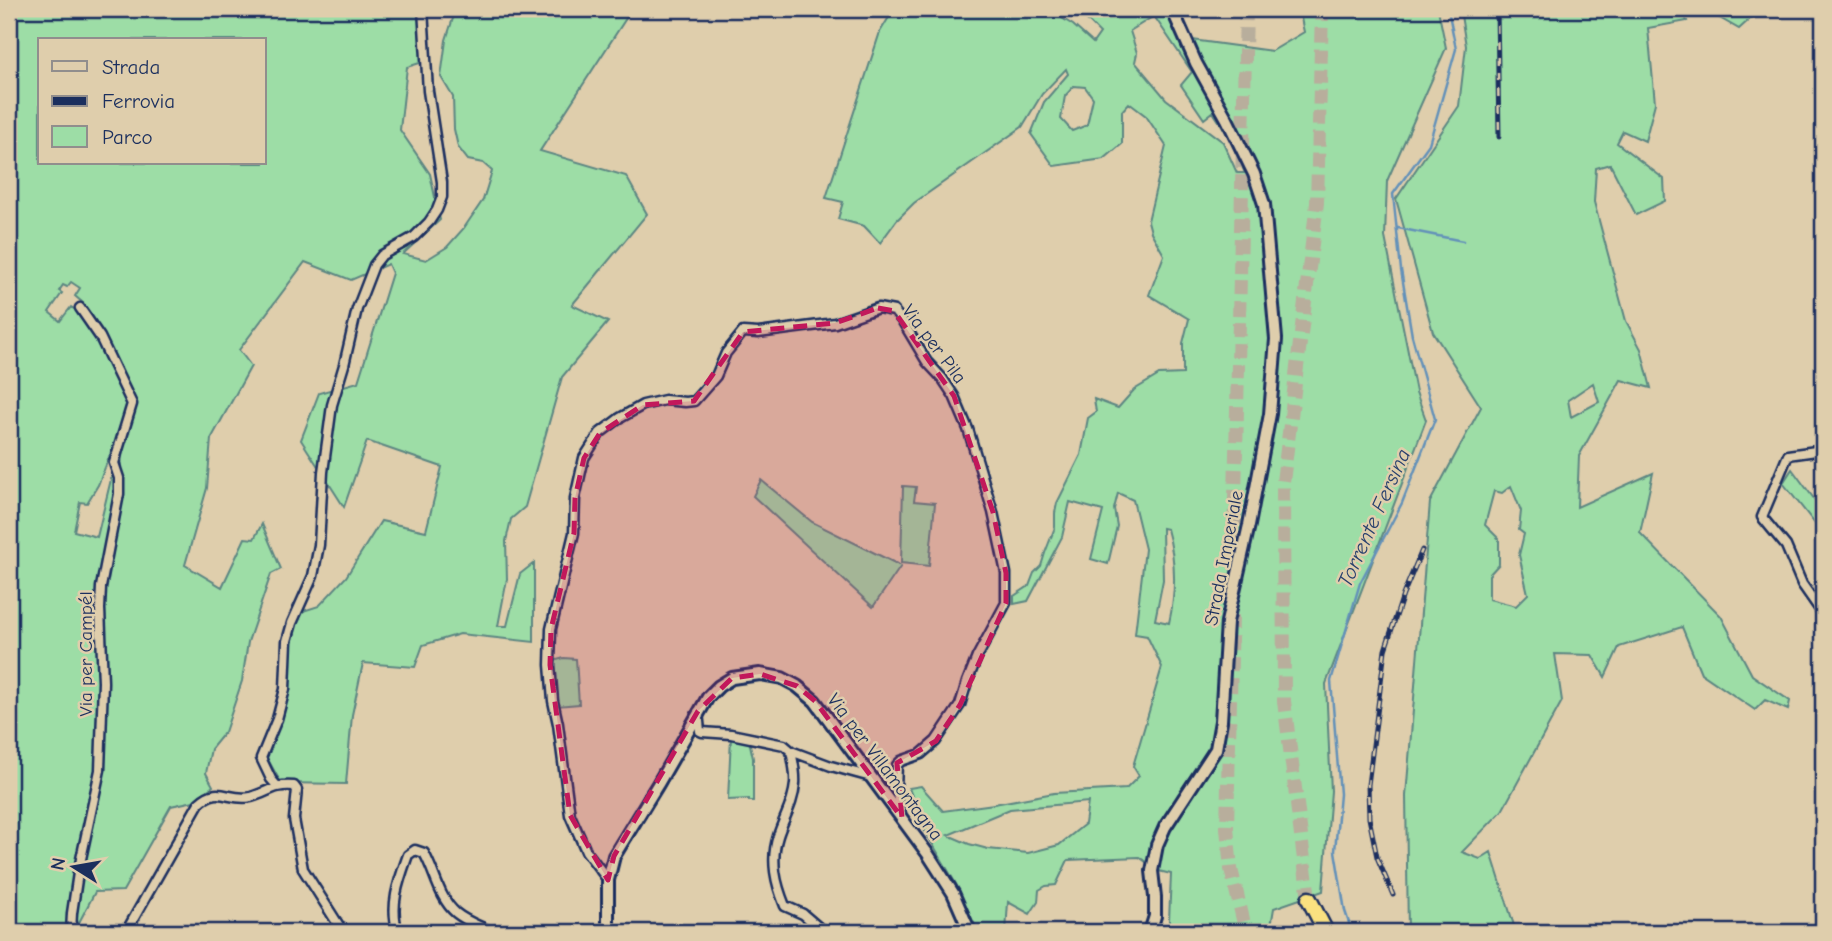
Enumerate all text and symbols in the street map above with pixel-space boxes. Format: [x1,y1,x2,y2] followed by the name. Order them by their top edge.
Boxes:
[38,38,266,164] legend
[102,55,160,79] text: Strada
[102,89,175,113] text: Ferrovia
[102,125,153,149] text: Parco
[897,300,971,388] street label: Via per Pila
[1333,445,1415,591] water label: Torrente Fersina
[1200,489,1248,627] street label: Strada Imperiale
[75,591,97,717] street label: Via per Campél
[823,689,947,845] street label: Via per Villamontagna
[38,832,108,902] north arrow
[46,856,70,872] text: N

